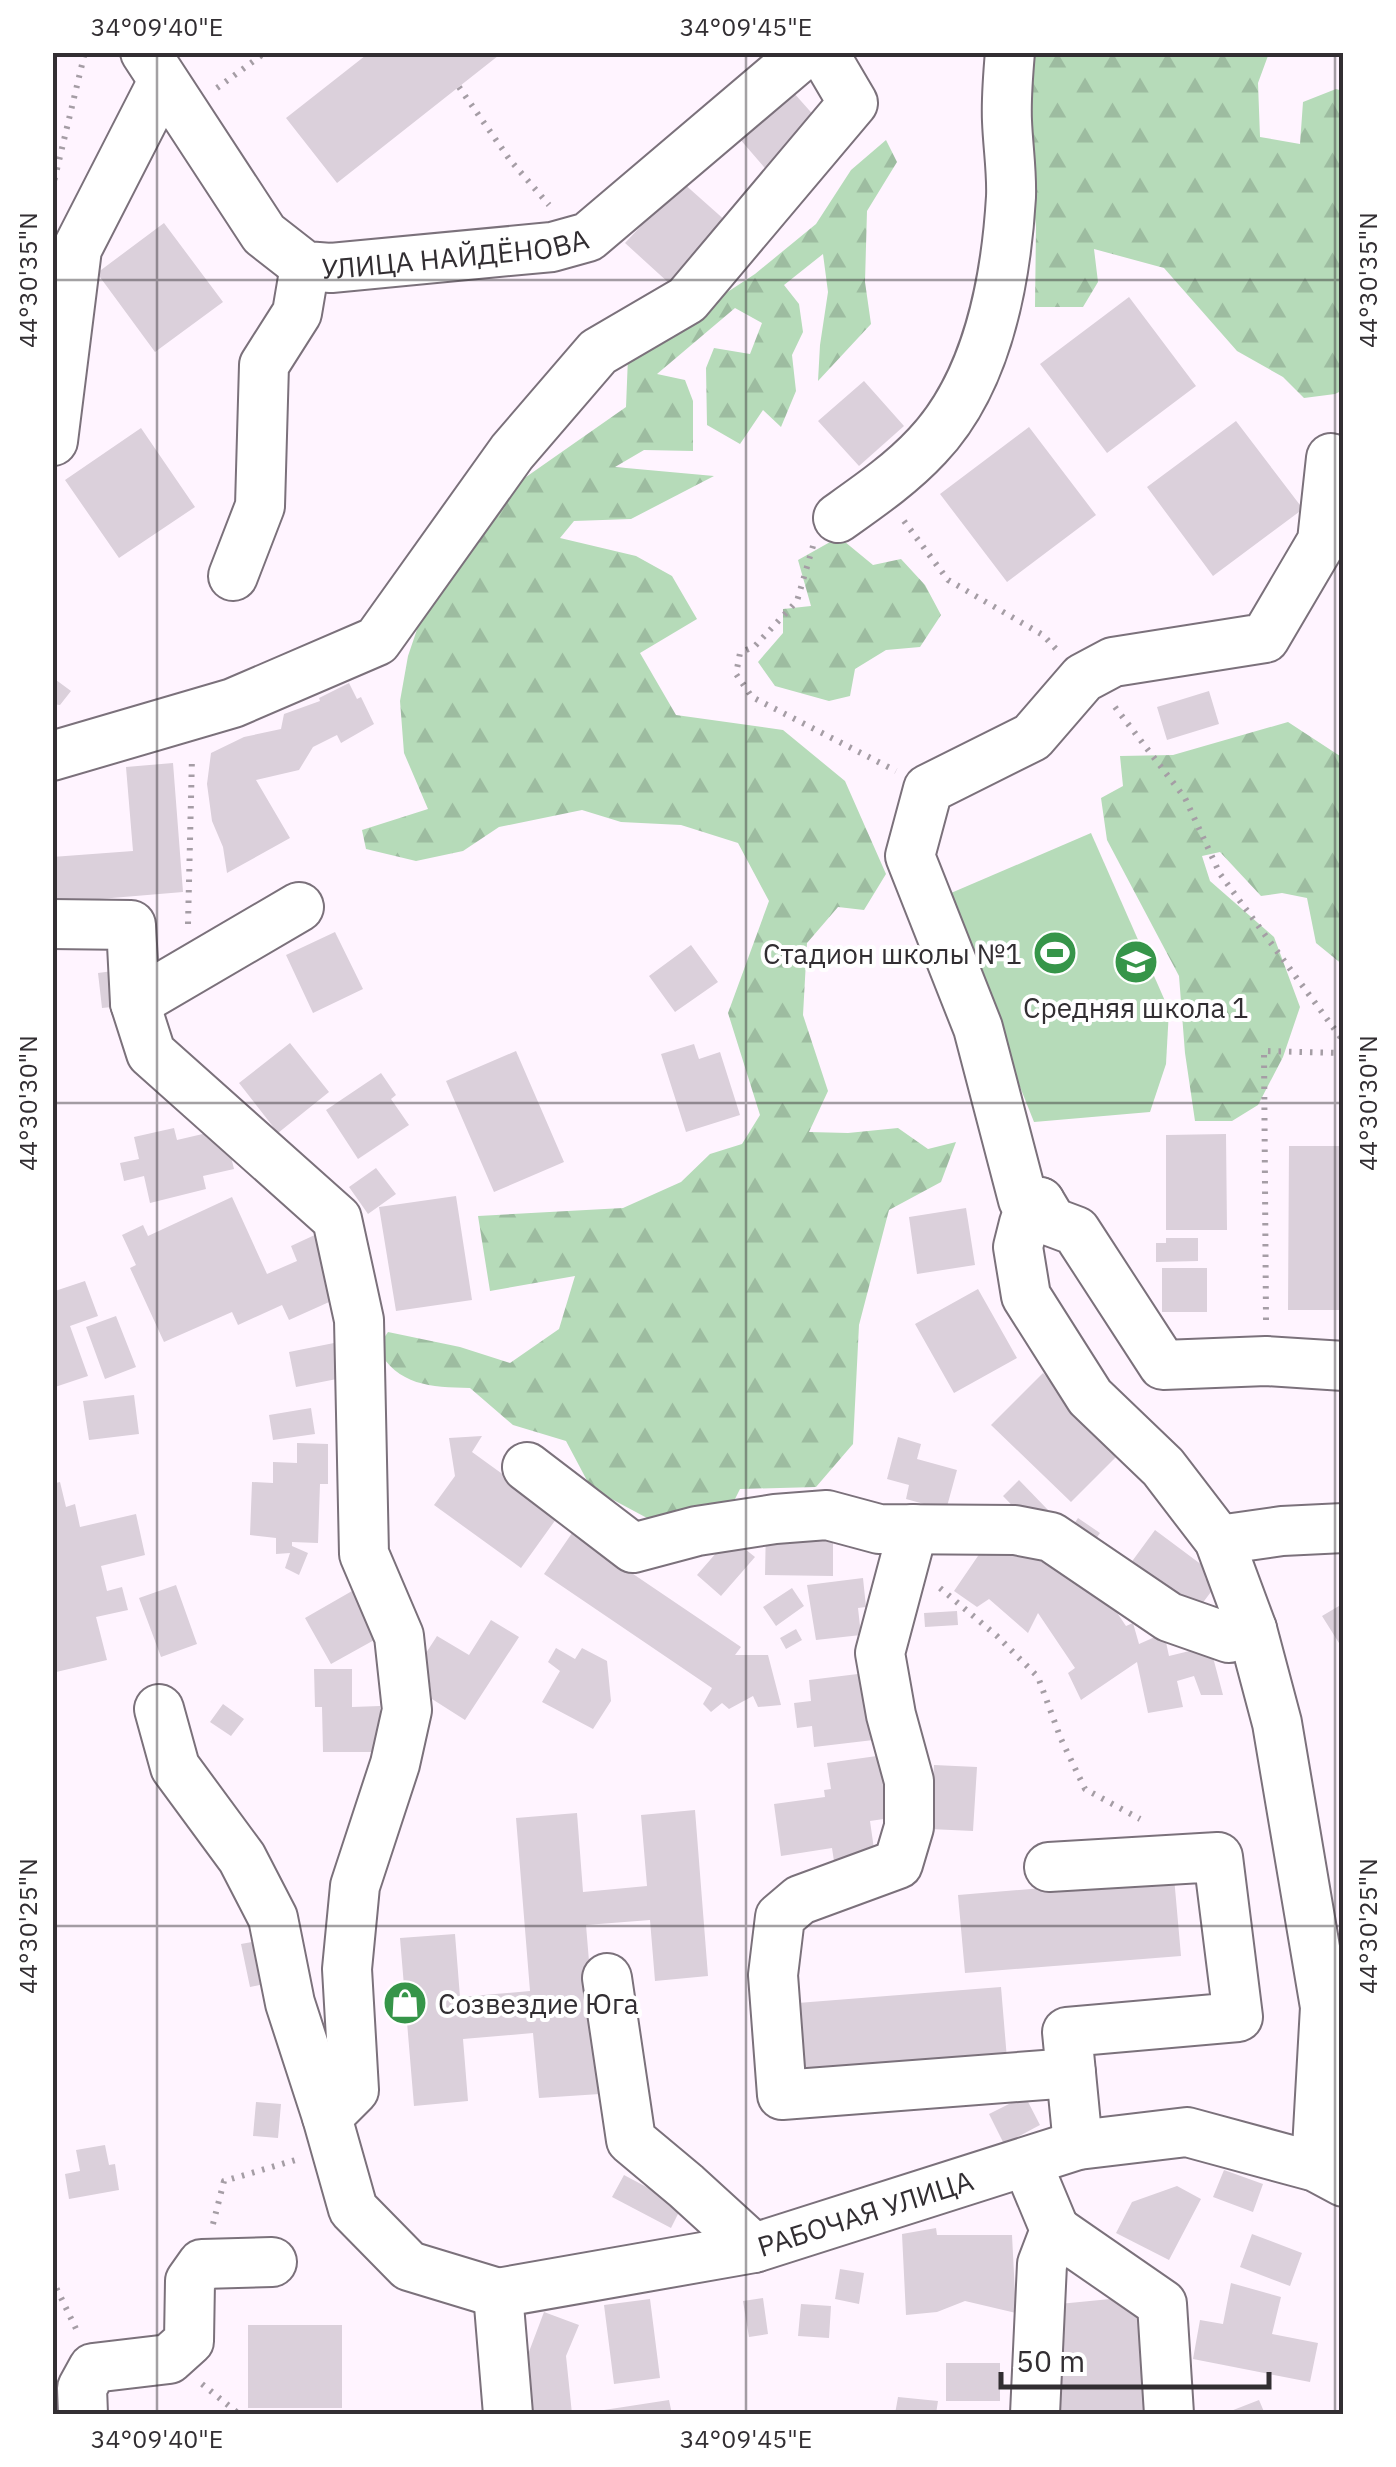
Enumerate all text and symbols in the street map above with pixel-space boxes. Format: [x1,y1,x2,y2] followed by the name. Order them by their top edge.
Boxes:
[91,10,223,43] text: 34°09'40"E
[680,10,812,43] text: 34°09'45"E
[11,212,44,348] text: 44°30'35"N
[1351,212,1384,348] text: 44°30'35"N
[320,219,593,287] street label: УЛИЦА НАЙДЁНОВА
[1032,930,1078,976] sports icon: Стадион школы №1
[763,935,1022,972] place label: Стадион школы №1
[1113,939,1159,985] school or university icon: Средняя школа 1
[1023,989,1249,1026] place label: Средняя школа 1
[11,1035,44,1171] text: 44°30'30"N
[1351,1035,1384,1171] text: 44°30'30"N
[11,1858,44,1994] text: 44°30'25"N
[1351,1858,1384,1994] text: 44°30'25"N
[382,1980,428,2026] shop icon: Созвездие Юга
[438,1985,639,2022] place label: Созвездие Юга
[753,2161,978,2264] street label: РАБОЧАЯ УЛИЦА
[1001,2327,1268,2389] scale bar
[1016,2341,1085,2380] text: 50 m
[91,2422,223,2455] text: 34°09'40"E
[680,2422,812,2455] text: 34°09'45"E

